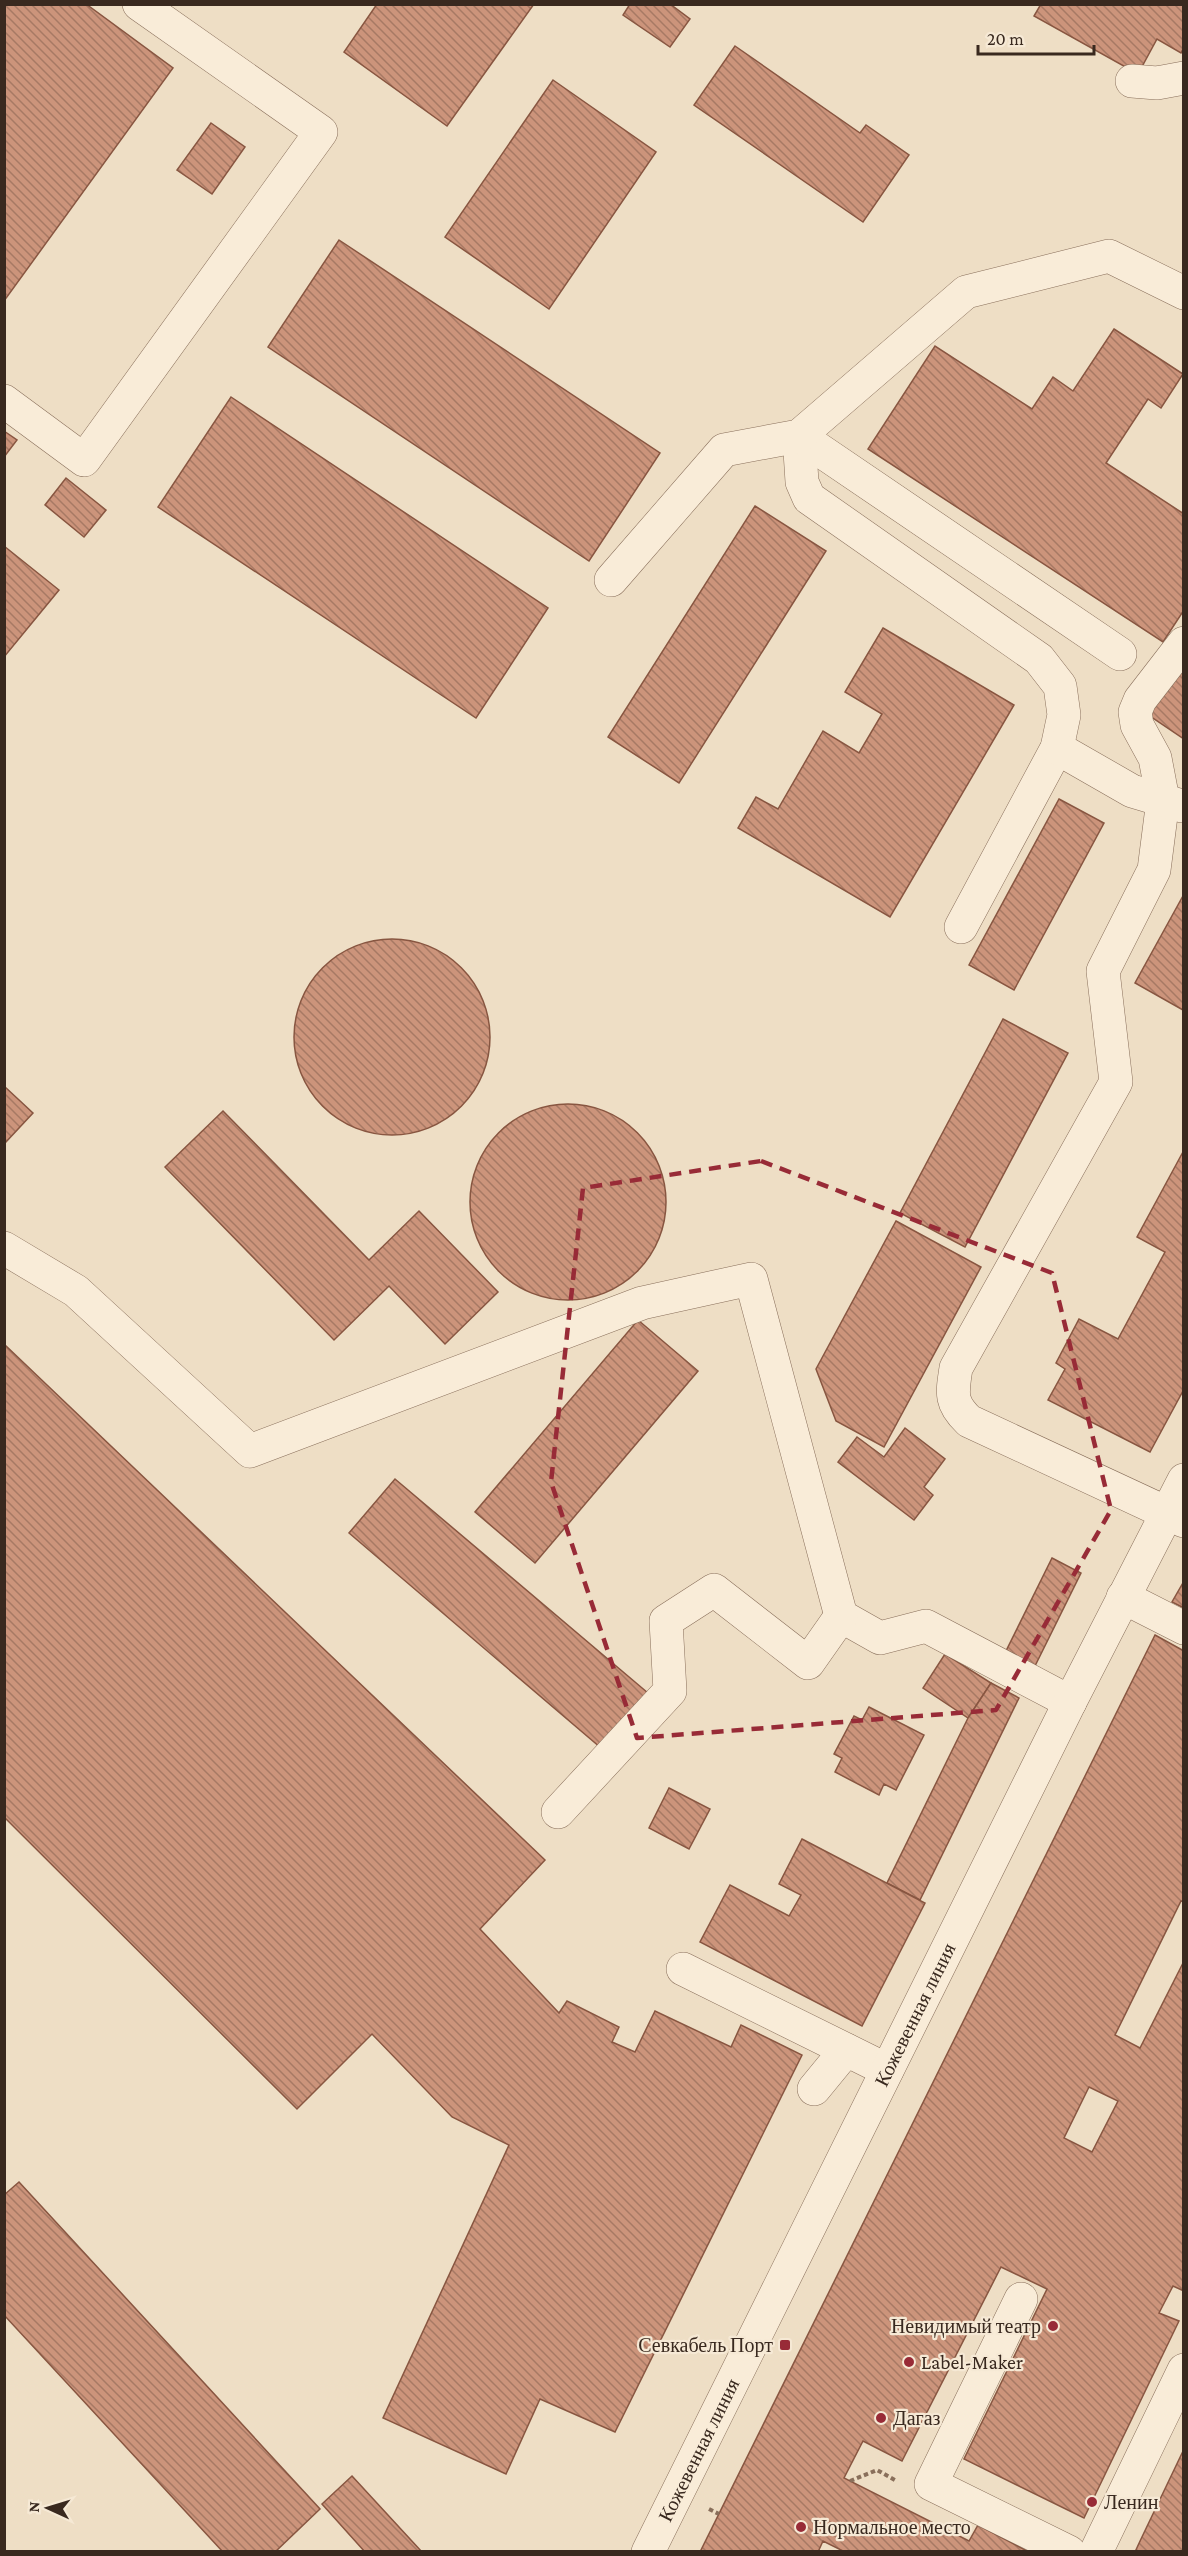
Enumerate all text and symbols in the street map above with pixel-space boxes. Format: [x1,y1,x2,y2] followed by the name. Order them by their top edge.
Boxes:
[978,18,1094,56] scale bar
[987,29,1024,49] text: 20 m
[870,1939,960,2090] street label: Кожевенная линия
[891,2315,1041,2338] place label: Невидимый театр
[1046,2319,1060,2333] marker: Невидимый театр
[638,2334,773,2357] place label: Севкабель Порт
[778,2338,792,2352] marker: Севкабель Порт
[921,2351,1023,2373] place label: Label-Maker
[902,2355,916,2369] marker: Label-Maker
[654,2375,743,2525] street label: Кожевенная линия
[893,2407,941,2430] place label: Дагаз
[874,2411,888,2425] marker: Дагаз
[18,2478,78,2538] north arrow
[1104,2491,1159,2513] place label: Ленин
[1085,2495,1099,2509] marker: Ленин
[25,2501,42,2513] text: N
[813,2516,971,2539] place label: Нормальное место
[794,2520,808,2534] marker: Нормальное место

